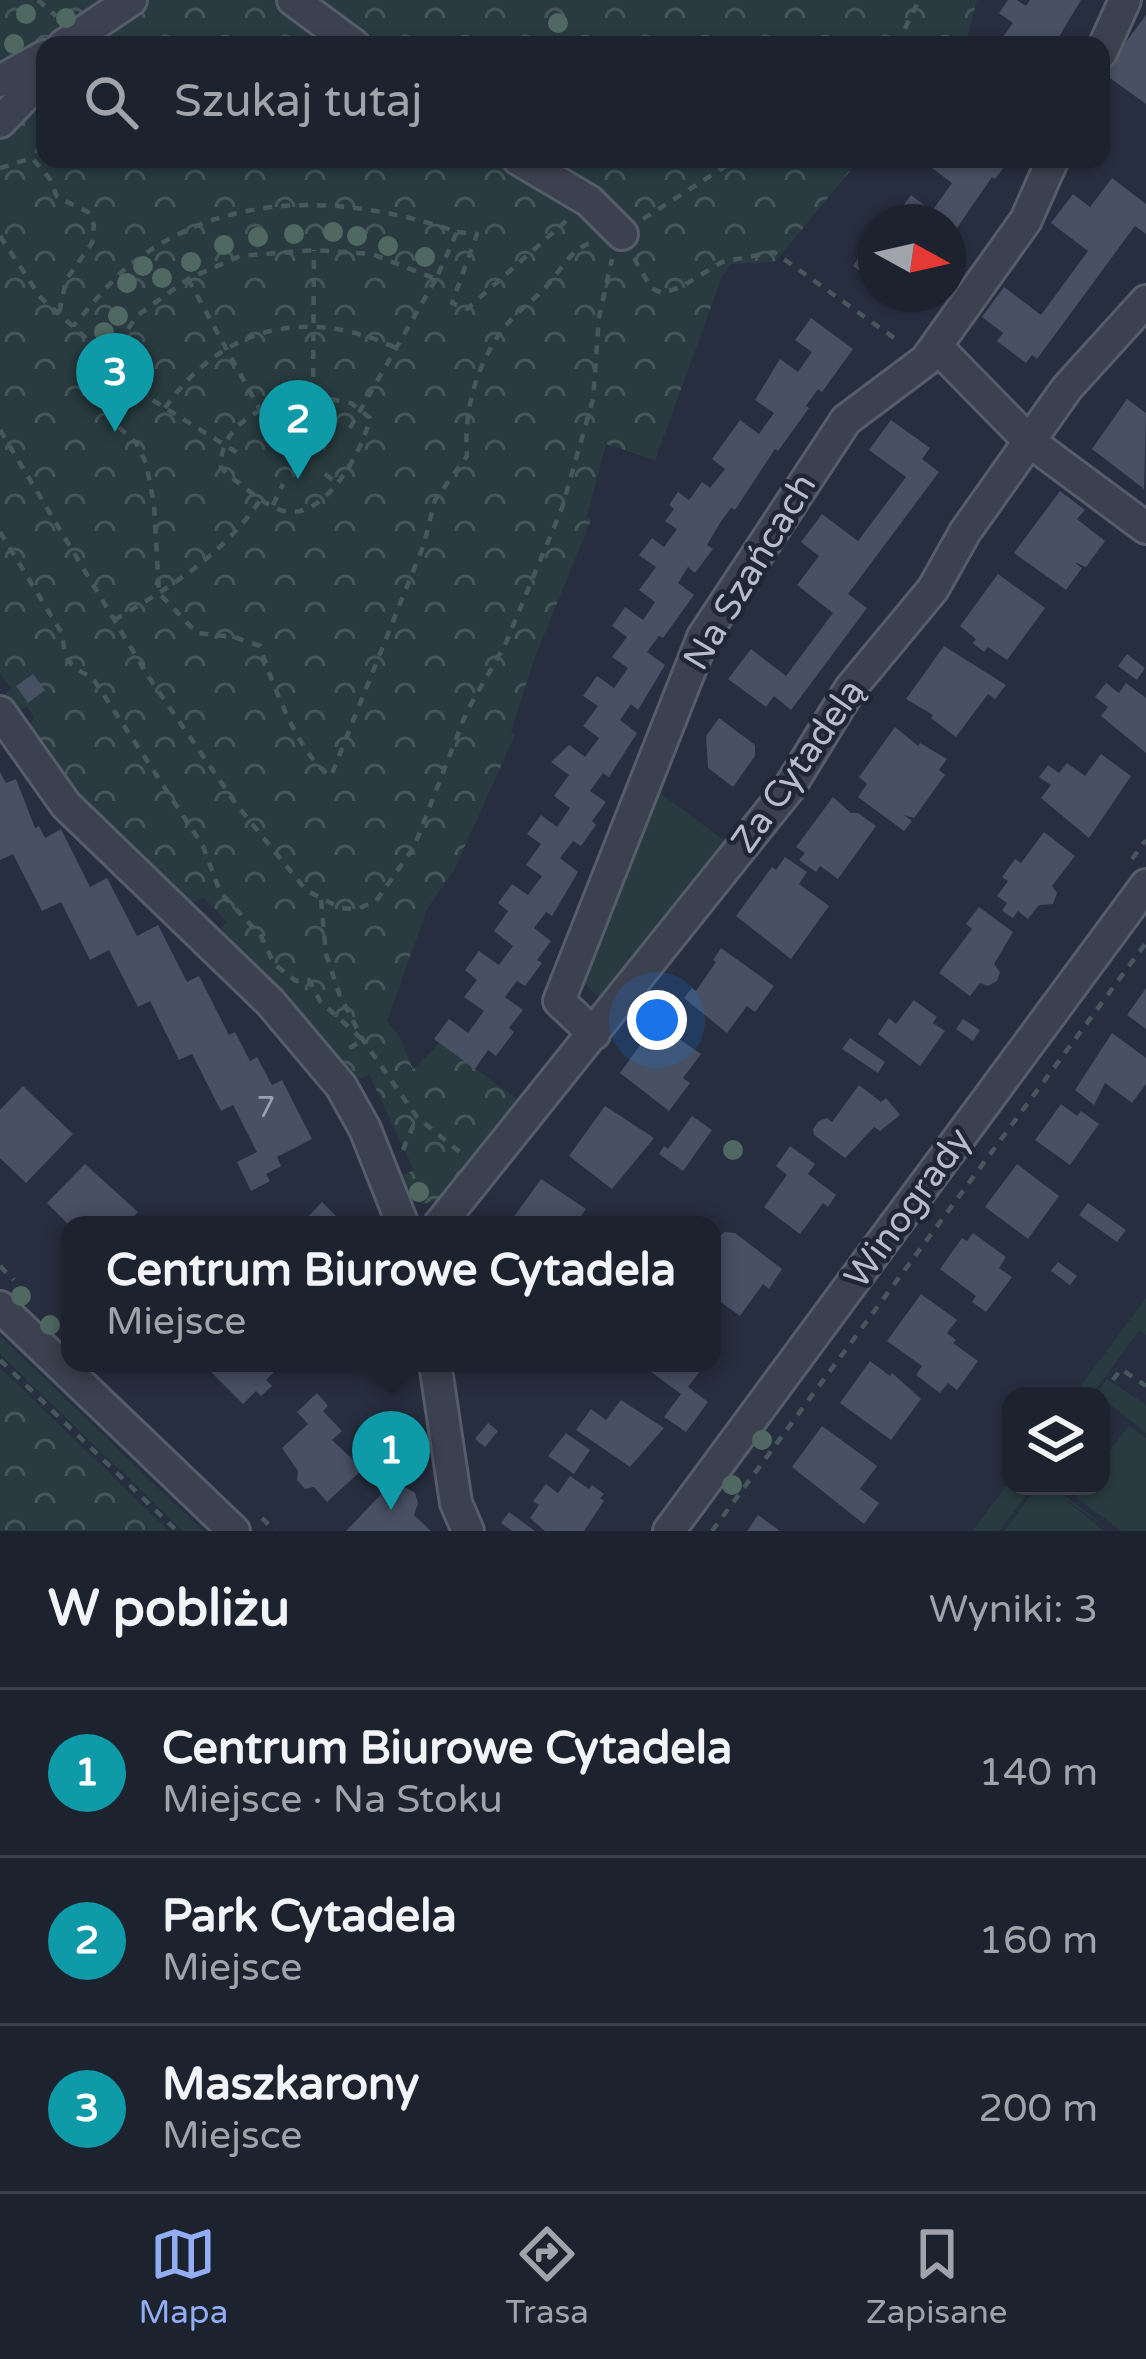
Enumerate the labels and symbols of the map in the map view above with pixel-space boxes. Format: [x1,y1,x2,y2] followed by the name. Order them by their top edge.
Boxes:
[858,204,966,312] north arrow
[76,333,154,432] pin: 3
[259,380,337,479] pin: 2
[675,466,825,678] street label: Na Szańcach
[722,671,874,861] street label: Za Cytadelą
[627,990,687,1050] your location
[257,1089,275,1126] house number: 7
[835,1119,981,1297] street label: Winogrady
[352,1411,430,1510] pin: 1

